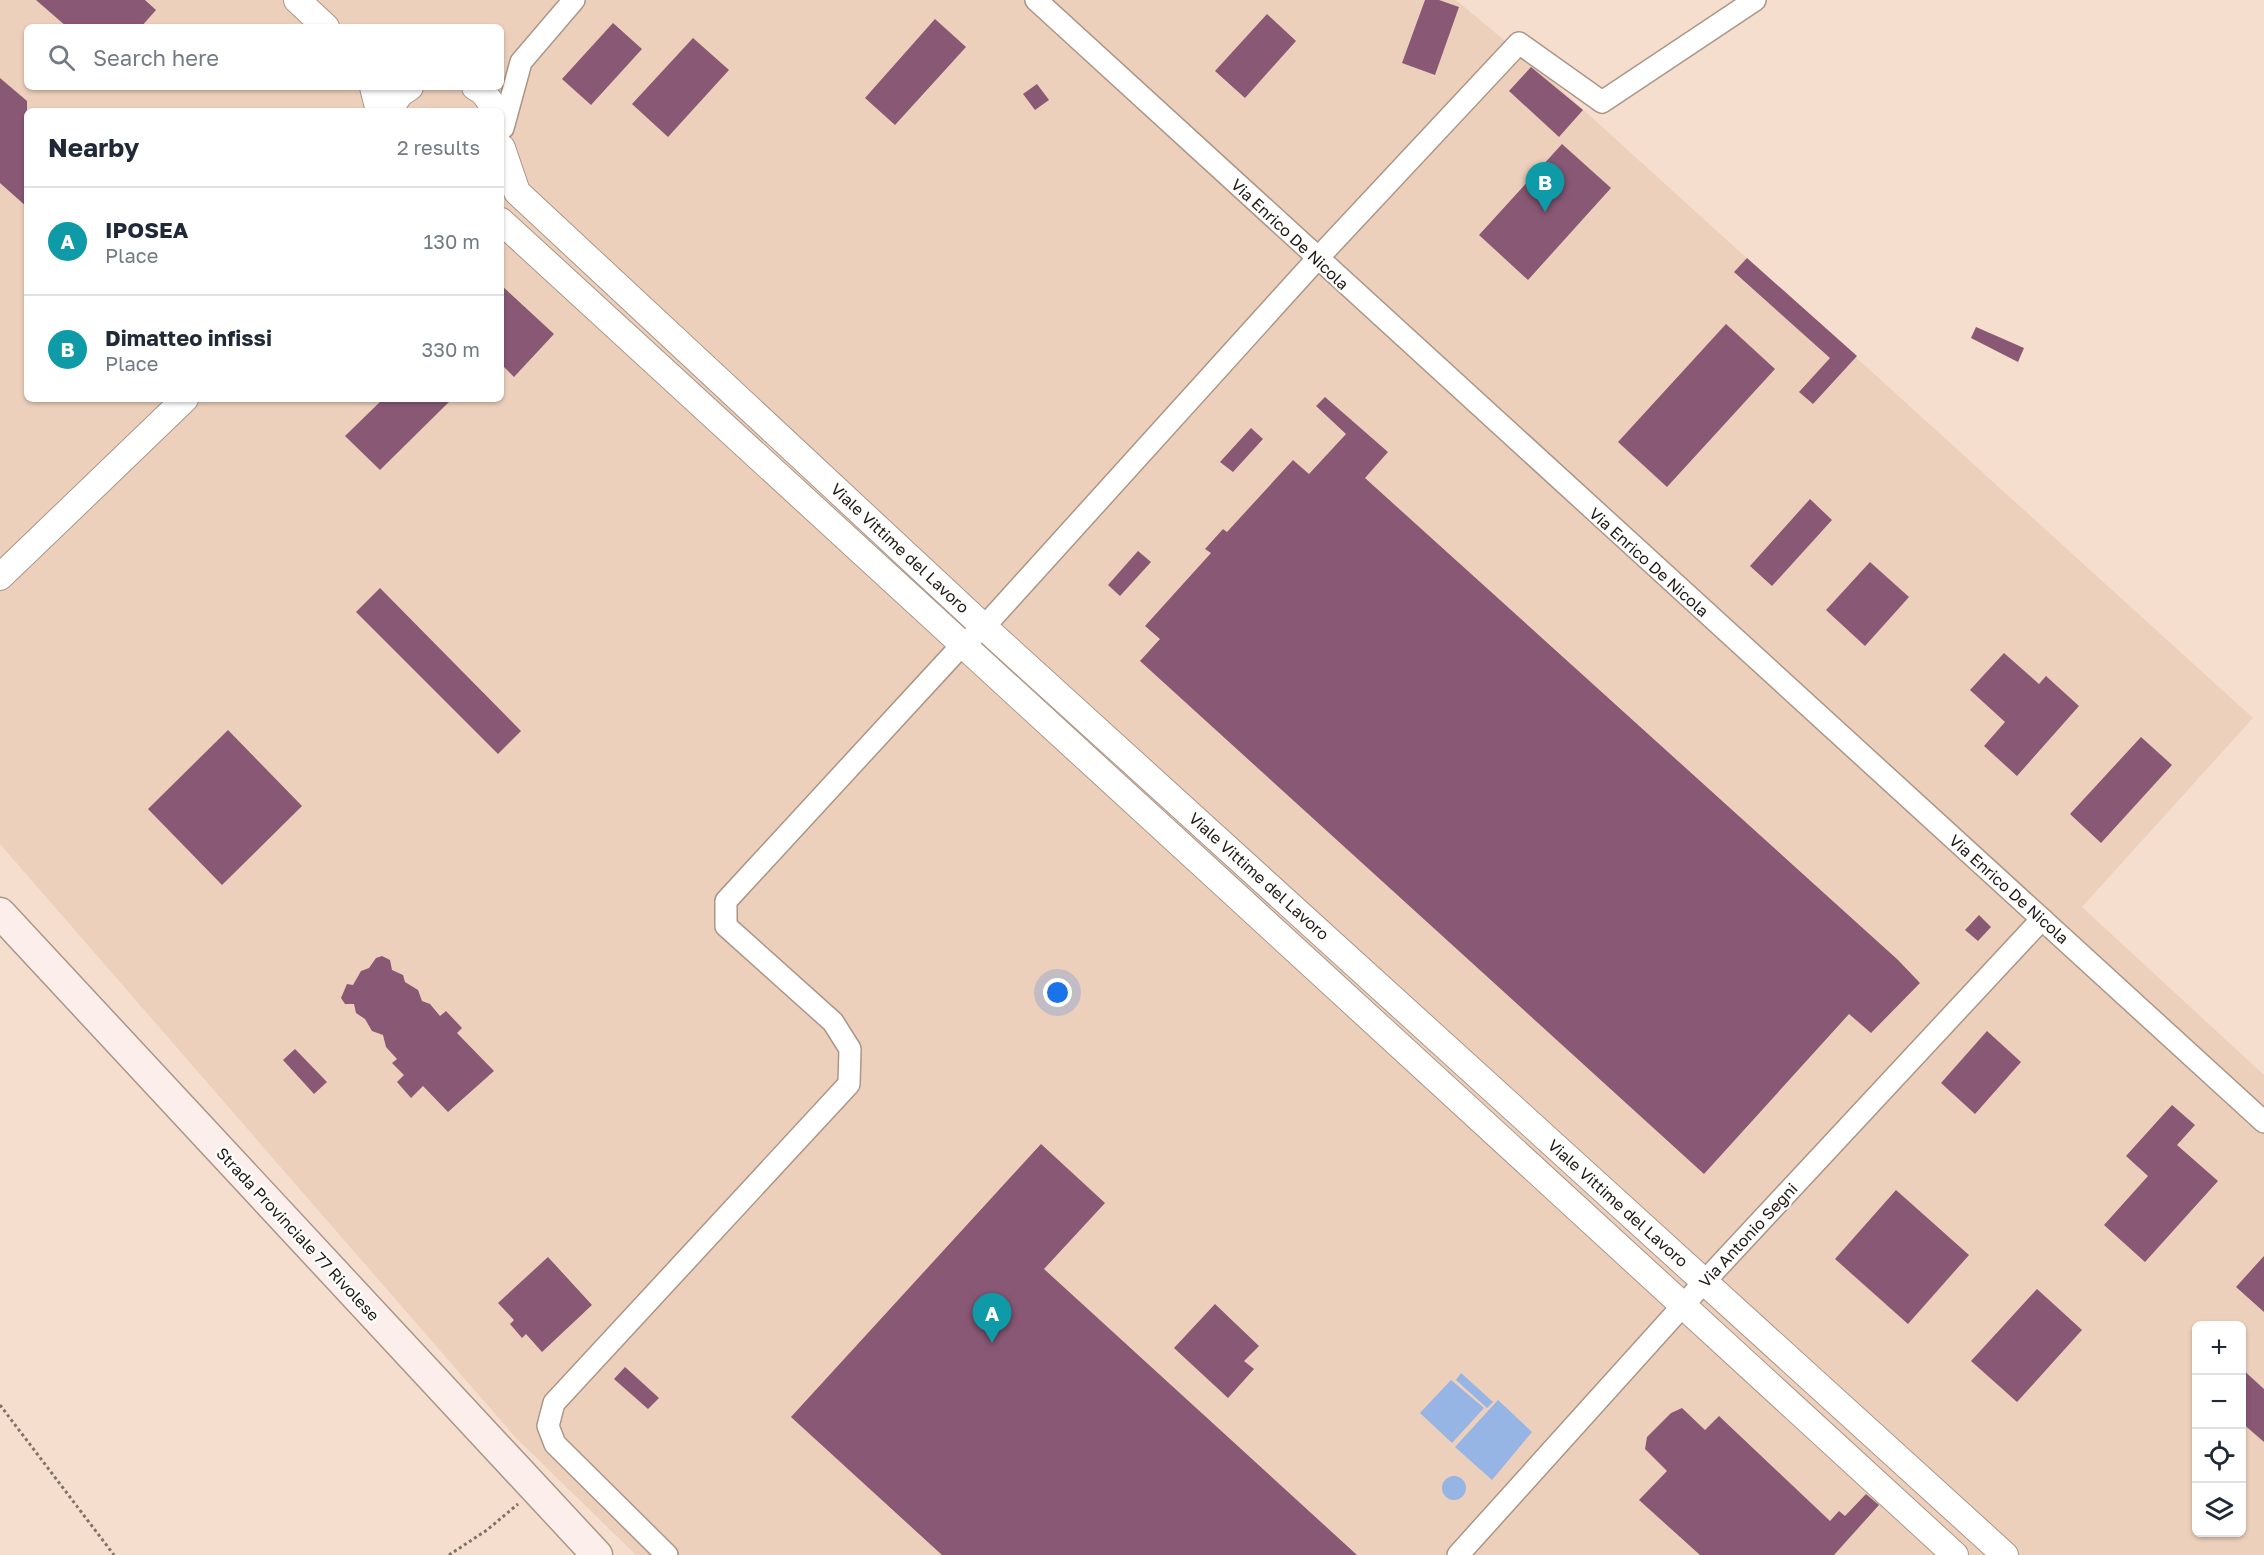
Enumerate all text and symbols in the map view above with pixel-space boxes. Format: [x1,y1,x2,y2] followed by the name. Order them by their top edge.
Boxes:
[24,24,504,90] search box
[45,41,78,74] icon: search
[93,44,219,71] text: Search here
[48,132,139,163] text: Nearby
[397,135,480,159] text: 2 results
[1526,162,1564,212] pin: B
[1227,174,1353,294] street label: Via Enrico De Nicola
[105,216,188,243] text: IPOSEA
[60,229,75,253] text: A
[424,229,480,253] text: 130 m
[105,243,158,267] text: Place
[105,324,272,351] text: Dimatteo infissi
[60,337,75,361] text: B
[422,337,480,361] text: 330 m
[105,351,158,375] text: Place
[827,479,973,617] street label: Viale Vittime del Lavoro
[1585,503,1713,621] street label: Via Enrico De Nicola
[1185,808,1333,944] street label: Viale Vittime del Lavoro
[1945,830,2073,948] street label: Via Enrico De Nicola
[1043,978,1072,1007] your location
[1544,1135,1692,1271] street label: Viale Vittime del Lavoro
[212,1143,384,1325] street label: Strada Provinciale 77 Rivolese
[1694,1179,1802,1291] street label: Via Antonio Segni
[972,1294,1012,1343] pin: A
[2192,1321,2246,1537] map controls
[2192,1321,2246,1375] button: +
[2192,1375,2246,1429] button: −
[2192,1429,2246,1483] button: locate
[2192,1483,2246,1537] button: layers

